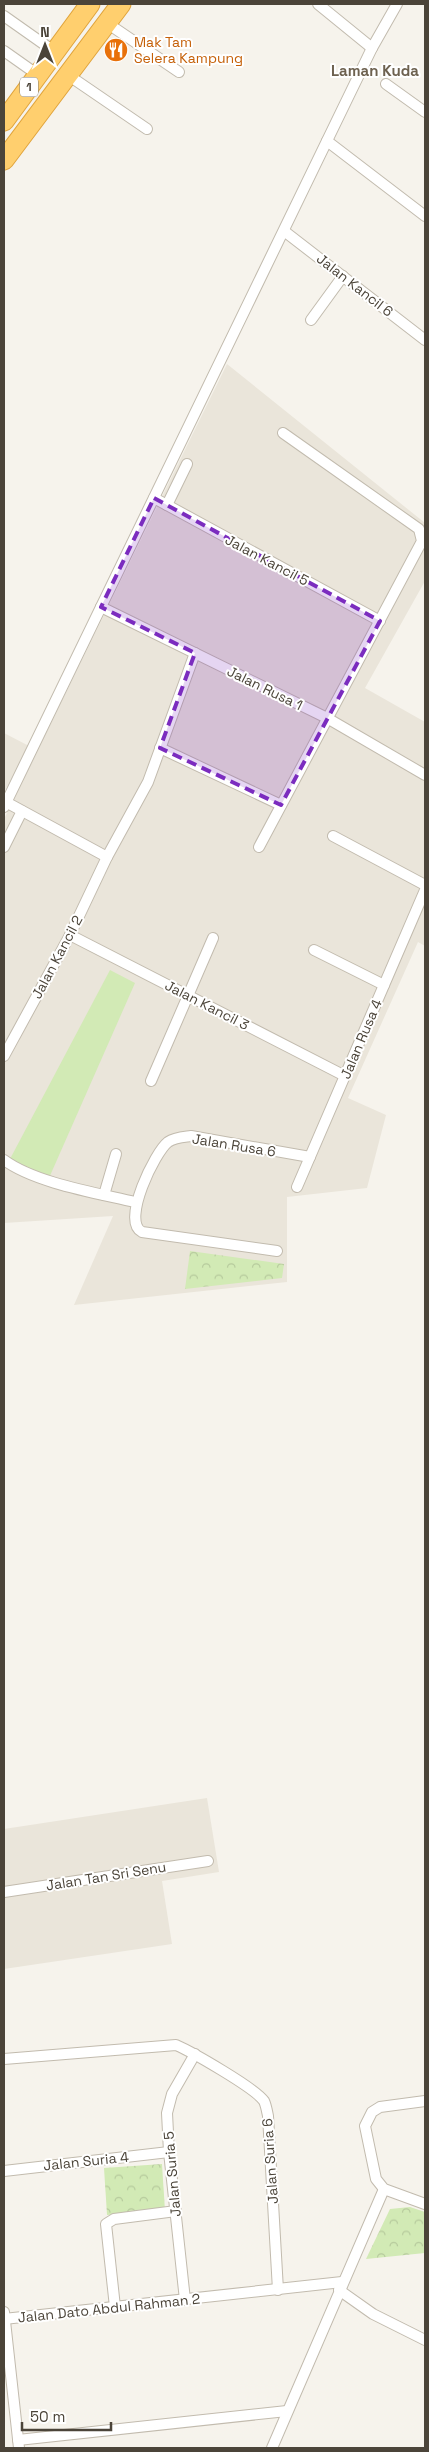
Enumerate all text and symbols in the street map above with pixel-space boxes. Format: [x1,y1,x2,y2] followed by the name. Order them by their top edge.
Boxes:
[20,20,70,70] north arrow
[40,23,50,41] text: N
[134,33,243,67] place label: Mak Tam Selera Kampung
[103,37,129,63] restaurant icon: Mak Tam Selera Kampung
[331,61,419,80] district label: Laman Kuda
[20,77,38,96] road number: 1
[313,250,397,320] street label: Jalan Kancil 6
[222,530,312,590] street label: Jalan Kancil 5
[224,662,306,714] street label: Jalan Rusa 1
[27,912,87,1002] street label: Jalan Kancil 2
[162,976,252,1034] street label: Jalan Kancil 3
[336,996,386,1082] street label: Jalan Rusa 4
[191,1129,277,1161] street label: Jalan Rusa 6
[45,1858,167,1894] street label: Jalan Tan Sri Senu
[258,2118,282,2204] street label: Jalan Suria 6
[159,2131,185,2217] street label: Jalan Suria 5
[42,2148,130,2174] street label: Jalan Suria 4
[17,2289,201,2327] street label: Jalan Dato Abdul Rahman 2
[22,2400,111,2432] scale bar
[30,2407,65,2426] text: 50 m

